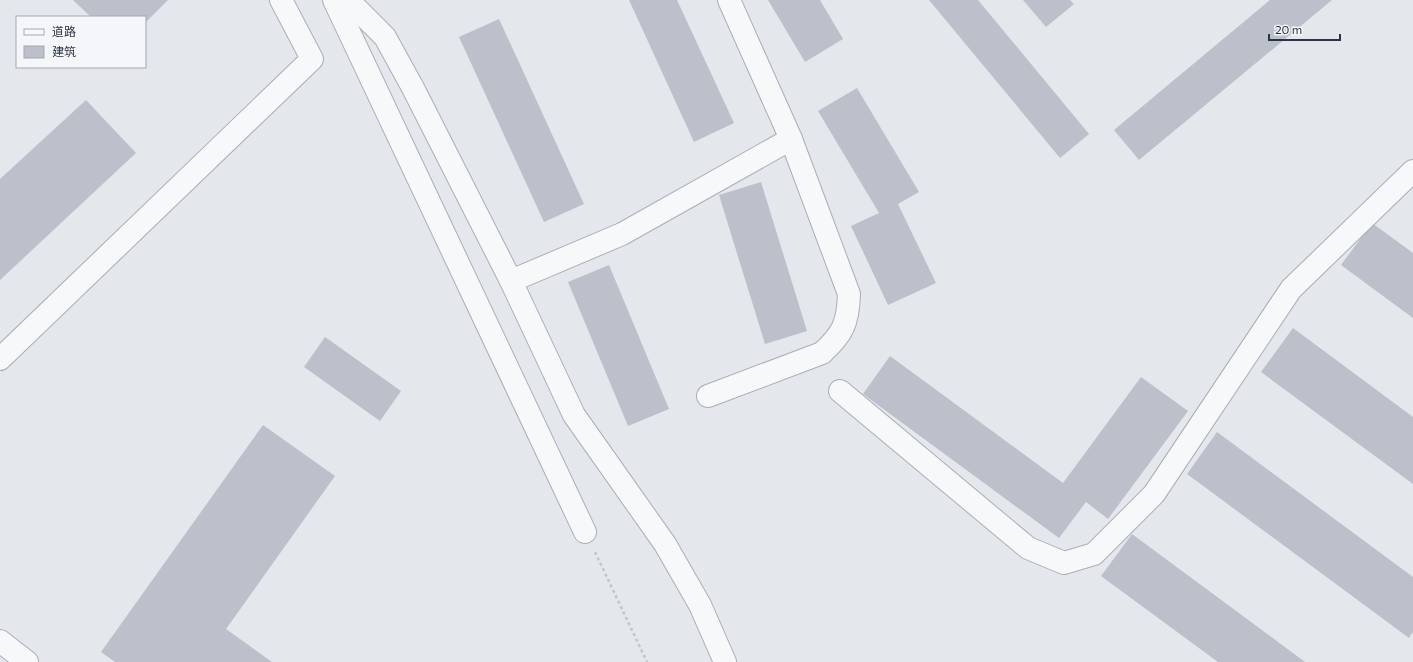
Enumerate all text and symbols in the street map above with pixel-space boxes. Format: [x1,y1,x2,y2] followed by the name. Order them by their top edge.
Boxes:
[16,16,146,68] legend
[1269,16,1340,42] scale bar
[1275,22,1302,36] text: 20 m
[52,24,76,38] text: 道路
[52,44,76,58] text: 建筑

